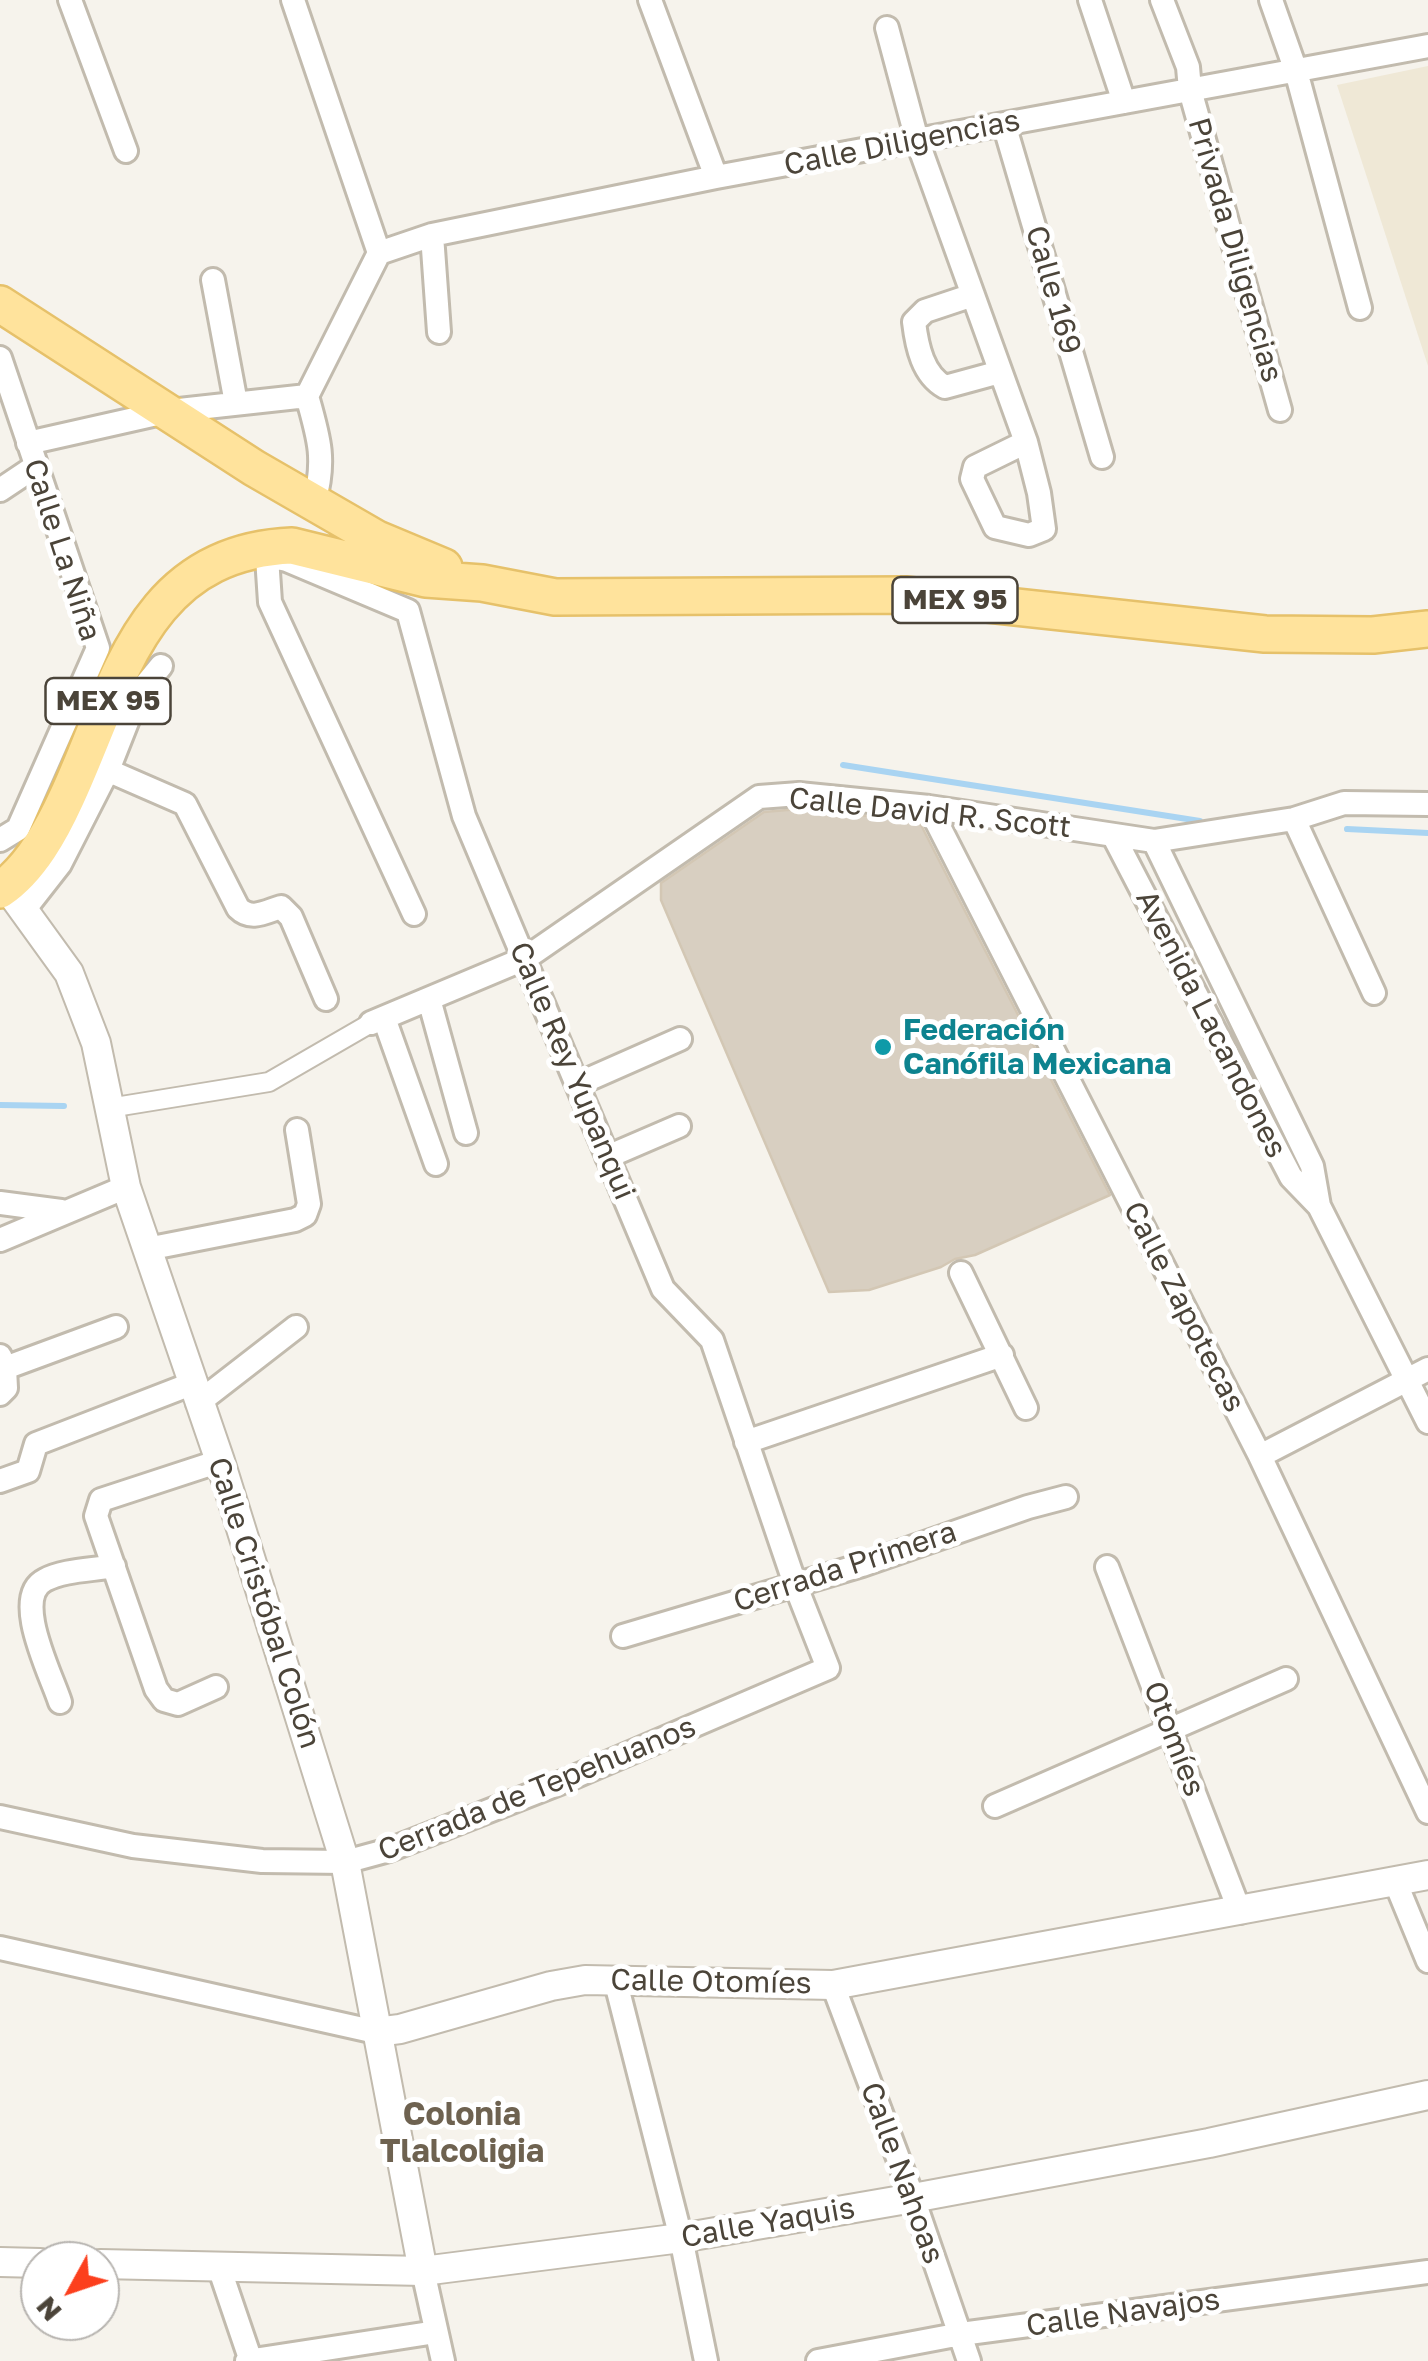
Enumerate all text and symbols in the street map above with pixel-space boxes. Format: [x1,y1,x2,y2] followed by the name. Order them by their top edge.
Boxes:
[781,102,1023,184] street label: Calle Diligencias
[1180,114,1290,386] street label: Privada Diligencias
[1018,222,1088,358] street label: Calle 169
[16,454,108,646] street label: Calle La Niña
[892,577,1018,623] road number: MEX 95
[46,678,170,724] road number: MEX 95
[787,780,1073,846] street label: Calle David R. Scott
[1128,884,1294,1164] street label: Avenida Lacandones
[501,937,643,1205] street label: Calle Rey Yupanqui
[903,1012,1171,1082] place label: Federación Canófila Mexicana
[872,1036,894,1058] marker: Federación Canófila Mexicana
[1115,1196,1253,1418] street label: Calle Zapotecas
[200,1453,328,1753] street label: Calle Cristóbal Colón
[729,1514,961,1620] street label: Cerrada Primera
[1136,1676,1212,1802] street label: Otomíes
[373,1709,701,1869] street label: Cerrada de Tepehuanos
[610,1962,812,2002] street label: Calle Otomíes
[853,2077,951,2269] street label: Calle Nahoas
[380,2096,544,2171] district label: Colonia Tlalcoligia
[678,2190,858,2256] street label: Calle Yaquis
[20,2241,120,2341] north arrow
[1024,2282,1222,2344] street label: Calle Navajos
[29,2291,68,2328] text: N

